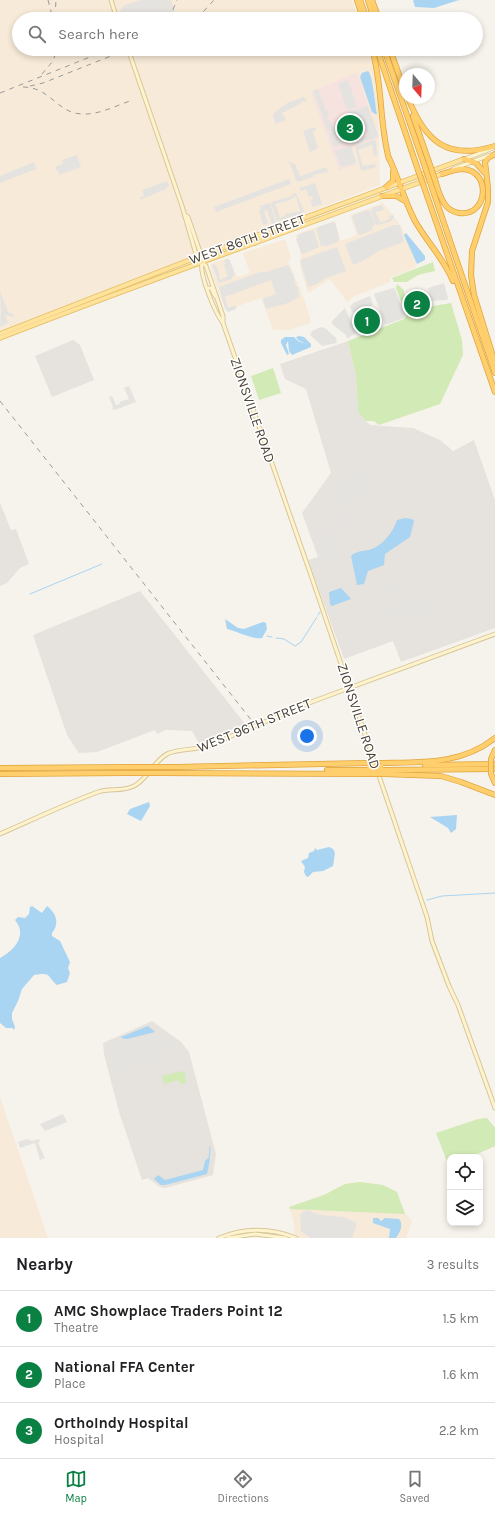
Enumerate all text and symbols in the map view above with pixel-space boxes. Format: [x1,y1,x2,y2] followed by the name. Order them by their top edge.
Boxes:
[12,12,483,56] search box
[26,23,48,45] icon: search
[58,25,139,43] text: Search here
[399,68,435,104] north arrow
[337,113,363,143] pin: 3
[187,211,308,268] street label: WEST 86TH STREET
[404,289,430,319] pin: 2
[354,306,380,336] pin: 1
[227,355,279,465] street label: ZIONSVILLE ROAD
[333,661,384,771] street label: ZIONSVILLE ROAD
[195,695,314,756] street label: WEST 96TH STREET
[297,726,317,746] your location
[447,1154,483,1226] map controls
[447,1154,483,1190] button: locate
[447,1190,483,1226] button: layers
[16,1254,73,1274] text: Nearby
[427,1257,479,1272] text: 3 results
[54,1302,282,1320] text: AMC Showplace Traders Point 12
[27,1311,31,1326] text: 1
[442,1311,479,1326] text: 1.5 km
[54,1320,98,1335] text: Theatre
[54,1358,195,1376] text: National FFA Center
[25,1367,33,1382] text: 2
[442,1367,479,1382] text: 1.6 km
[54,1376,85,1391] text: Place
[54,1414,189,1432] text: OrthoIndy Hospital
[25,1423,33,1438] text: 3
[439,1423,479,1438] text: 2.2 km
[54,1432,104,1447] text: Hospital
[65,1468,87,1505] tab: Map
[217,1468,269,1505] tab: Directions
[399,1468,430,1505] tab: Saved

